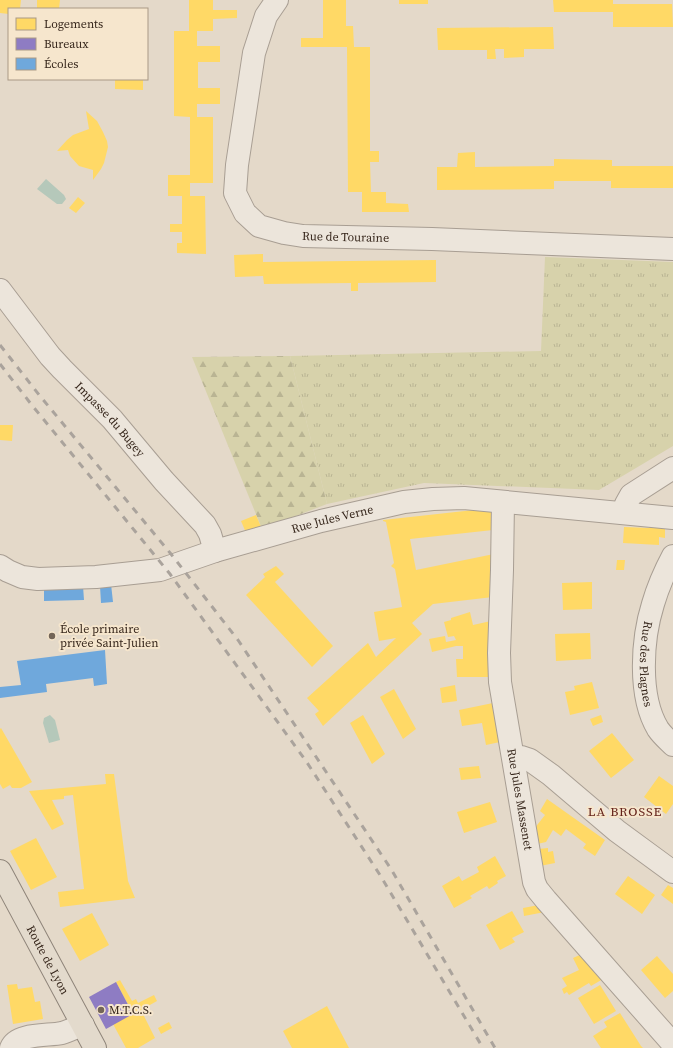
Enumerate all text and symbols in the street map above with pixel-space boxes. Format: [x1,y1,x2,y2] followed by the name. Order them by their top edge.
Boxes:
[8,8,148,80] legend
[44,16,103,32] text: Logements
[44,36,89,52] text: Bureaux
[44,56,78,72] text: Écoles
[302,228,389,246] street label: Rue de Touraine
[71,378,149,461] street label: Impasse du Bugey
[289,501,375,537] street label: Rue Jules Verne
[636,620,656,709] street label: Rue des Plagnes
[60,621,158,651] place label: École primaire privée Saint-Julien
[47,631,57,641] marker: École primaire privée Saint-Julien
[503,747,536,851] street label: Rue Jules Massenet
[588,803,662,820] district label: LA BROSSE
[23,923,73,997] street label: Route de Lyon
[109,1002,152,1018] place label: M.T.C.S.
[96,1005,106,1015] marker: M.T.C.S.

